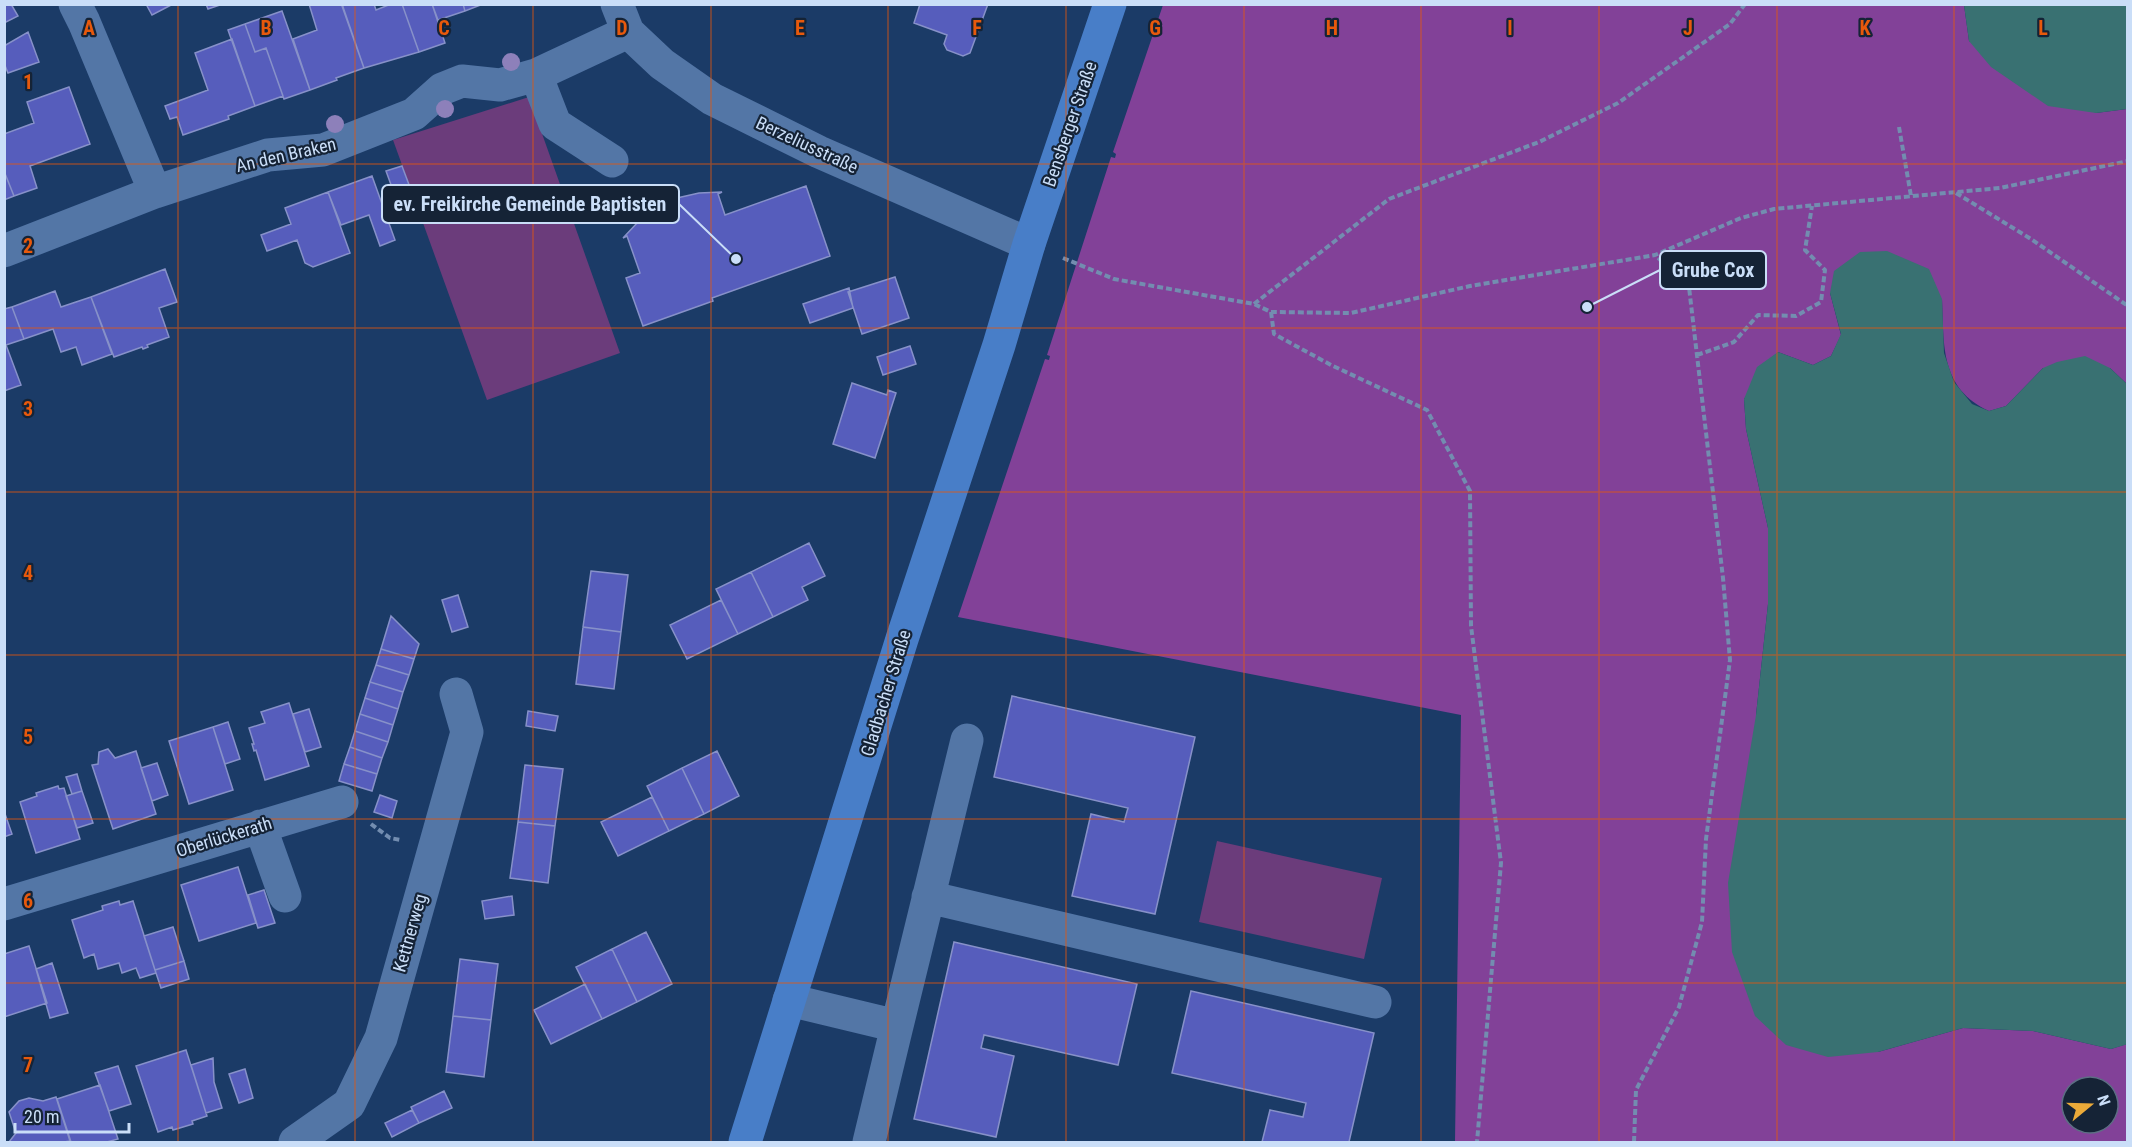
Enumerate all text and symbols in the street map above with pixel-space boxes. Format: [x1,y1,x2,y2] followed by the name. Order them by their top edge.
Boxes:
[83,16,95,40] text: A
[260,16,272,40] text: B
[438,16,450,40] text: C
[616,16,628,40] text: D
[795,16,805,40] text: E
[972,16,982,40] text: F
[1149,16,1161,40] text: G
[1326,16,1338,40] text: H
[1507,16,1513,40] text: I
[1683,16,1693,40] text: J
[1859,16,1871,40] text: K
[2038,16,2048,40] text: L
[1038,58,1101,189] street label: Bensberger Straße
[23,70,33,94] text: 1
[753,112,862,177] street label: Berzeliusstraße
[234,133,338,176] street label: An den Braken
[382,185,679,223] callout: ev. Freikirche Gemeinde Baptisten
[394,192,666,216] text: ev. Freikirche Gemeinde Baptisten
[23,234,33,258] text: 2
[1660,251,1766,289] callout: Grube Cox
[1672,258,1754,282] text: Grube Cox
[23,397,33,421] text: 3
[23,561,33,585] text: 4
[856,627,915,759] street label: Gladbacher Straße
[23,725,33,749] text: 5
[173,812,274,861] street label: Oberlückerath
[23,889,33,913] text: 6
[388,891,431,974] street label: Kettnerweg
[23,1053,33,1077] text: 7
[2060,1075,2120,1135] north arrow
[2093,1093,2114,1108] text: N
[15,1096,129,1134] scale bar
[24,1106,59,1127] text: 20 m

